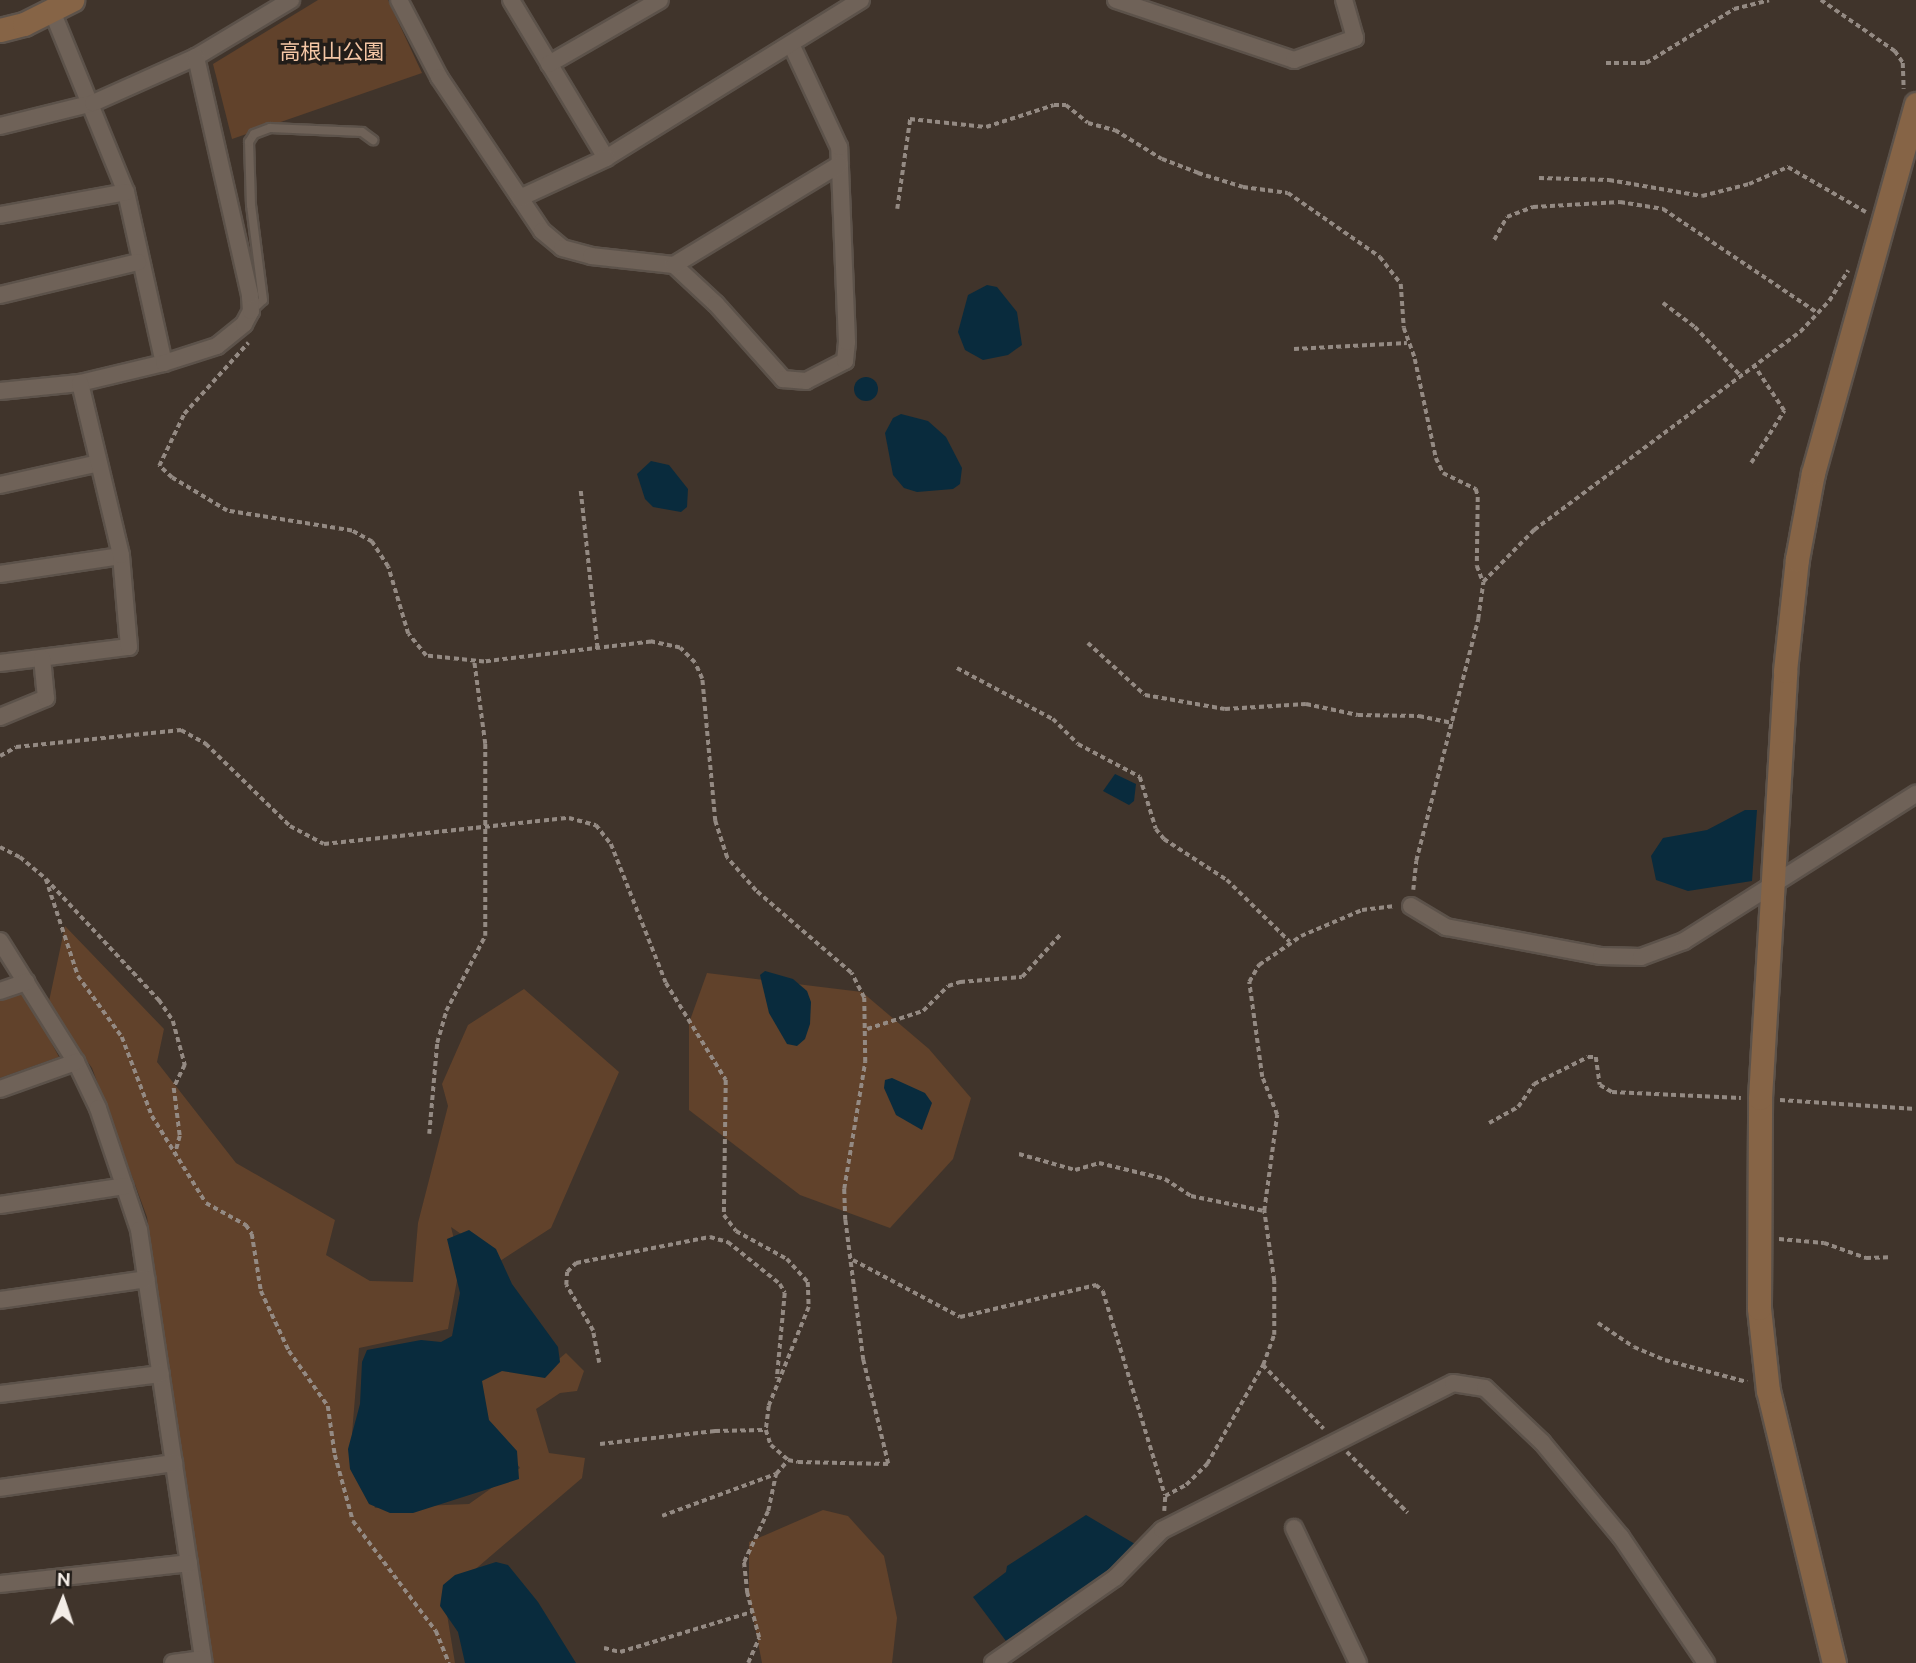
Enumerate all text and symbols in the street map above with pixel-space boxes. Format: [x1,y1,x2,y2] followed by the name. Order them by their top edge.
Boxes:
[280,38,384,64] park label: 高根山公園
[28,1565,98,1635] north arrow
[56,1568,71,1590] text: N

